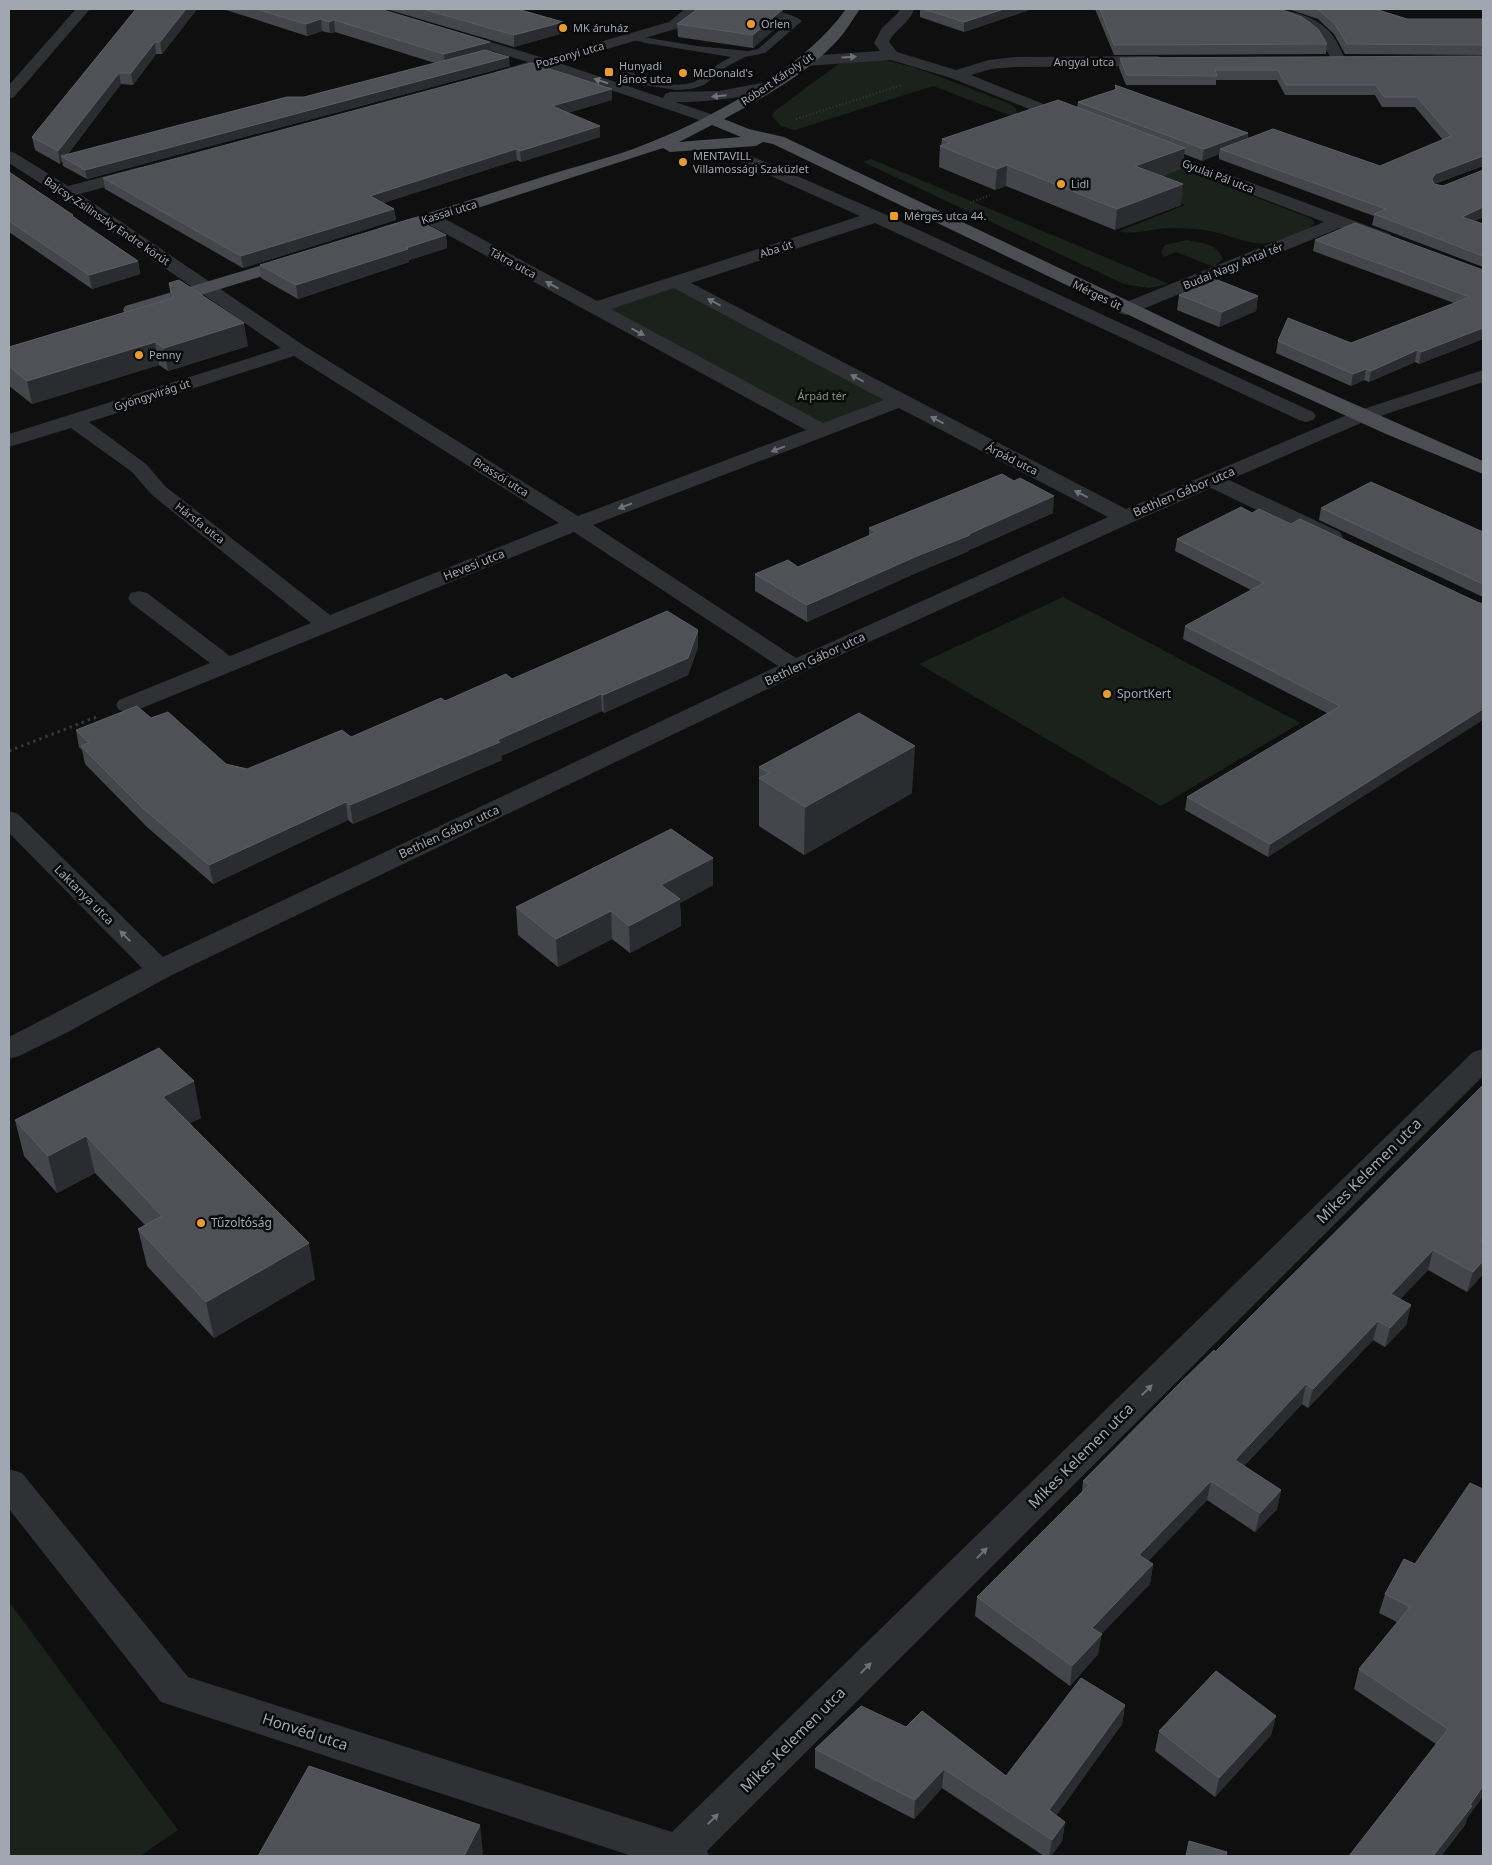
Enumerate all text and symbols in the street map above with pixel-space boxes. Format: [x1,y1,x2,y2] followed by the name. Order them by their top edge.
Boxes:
[761,16,790,31] place label: Orlen
[745,18,757,30] marker: Orlen
[573,20,628,35] place label: MK áruház
[557,22,569,34] marker: MK áruház
[534,38,606,71] street label: Pozsonyi utca
[738,49,816,108] street label: Róbert Károly út
[841,52,857,60] one-way arrow
[1054,54,1114,69] street label: Angyal utca
[618,58,672,86] place label: Hunyadi János utca
[693,65,753,80] place label: McDonald's
[603,66,615,78] marker: Hunyadi János utca
[677,67,689,79] marker: McDonald's
[593,77,608,85] one-way arrow
[711,92,727,100] one-way arrow
[693,148,809,176] place label: MENTAVILL Villamossági Szaküzlet
[1180,155,1256,196] street label: Gyulai Pál utca
[677,156,689,168] marker: MENTAVILL Villamossági Szaküzlet
[42,173,173,268] street label: Bajcsy-Zsilinszky Endre körút
[1071,176,1089,191] place label: Lidl
[1055,178,1067,190] marker: Lidl
[419,196,479,227] street label: Kassai utca
[904,208,986,223] place label: Mérges utca 44.
[888,210,900,222] marker: Mérges utca 44.
[758,236,794,261] street label: Aba út
[1181,238,1286,292] street label: Budai Nagy Antal tér
[487,244,539,281] street label: Tátra utca
[1070,276,1124,313] street label: Mérges út
[545,281,560,289] one-way arrow
[706,298,721,306] one-way arrow
[631,327,645,336] one-way arrow
[149,347,181,362] place label: Penny
[133,349,145,361] marker: Penny
[850,374,864,383] one-way arrow
[112,375,192,414] street label: Gyöngyvirág út
[798,388,847,403] park label: Árpád tér
[930,416,944,424] one-way arrow
[984,439,1041,478] street label: Árpád utca
[770,445,785,453] one-way arrow
[471,454,532,500] street label: Brassói utca
[1130,462,1237,521] street label: Bethlen Gábor utca
[1074,490,1089,498] one-way arrow
[172,498,228,547] street label: Hársfa utca
[618,502,633,510] one-way arrow
[441,545,507,584] street label: Hevesi utca
[762,628,868,689] street label: Bethlen Gábor utca
[1117,685,1172,702] place label: SportKert
[1101,688,1113,700] marker: SportKert
[396,801,502,862] street label: Bethlen Gábor utca
[51,861,118,928] street label: Laktanya utca
[120,930,132,942] one-way arrow
[1311,1113,1425,1227] street label: Mikes Kelemen utca
[211,1214,272,1231] place label: Tűzoltóság
[195,1217,207,1229] marker: Tűzoltóság
[1141,1384,1153,1396] one-way arrow
[1023,1398,1137,1512] street label: Mikes Kelemen utca
[976,1548,988,1560] one-way arrow
[860,1662,872,1674] one-way arrow
[735,1682,849,1796] street label: Mikes Kelemen utca
[260,1708,351,1754] street label: Honvéd utca
[707,1813,719,1825] one-way arrow

